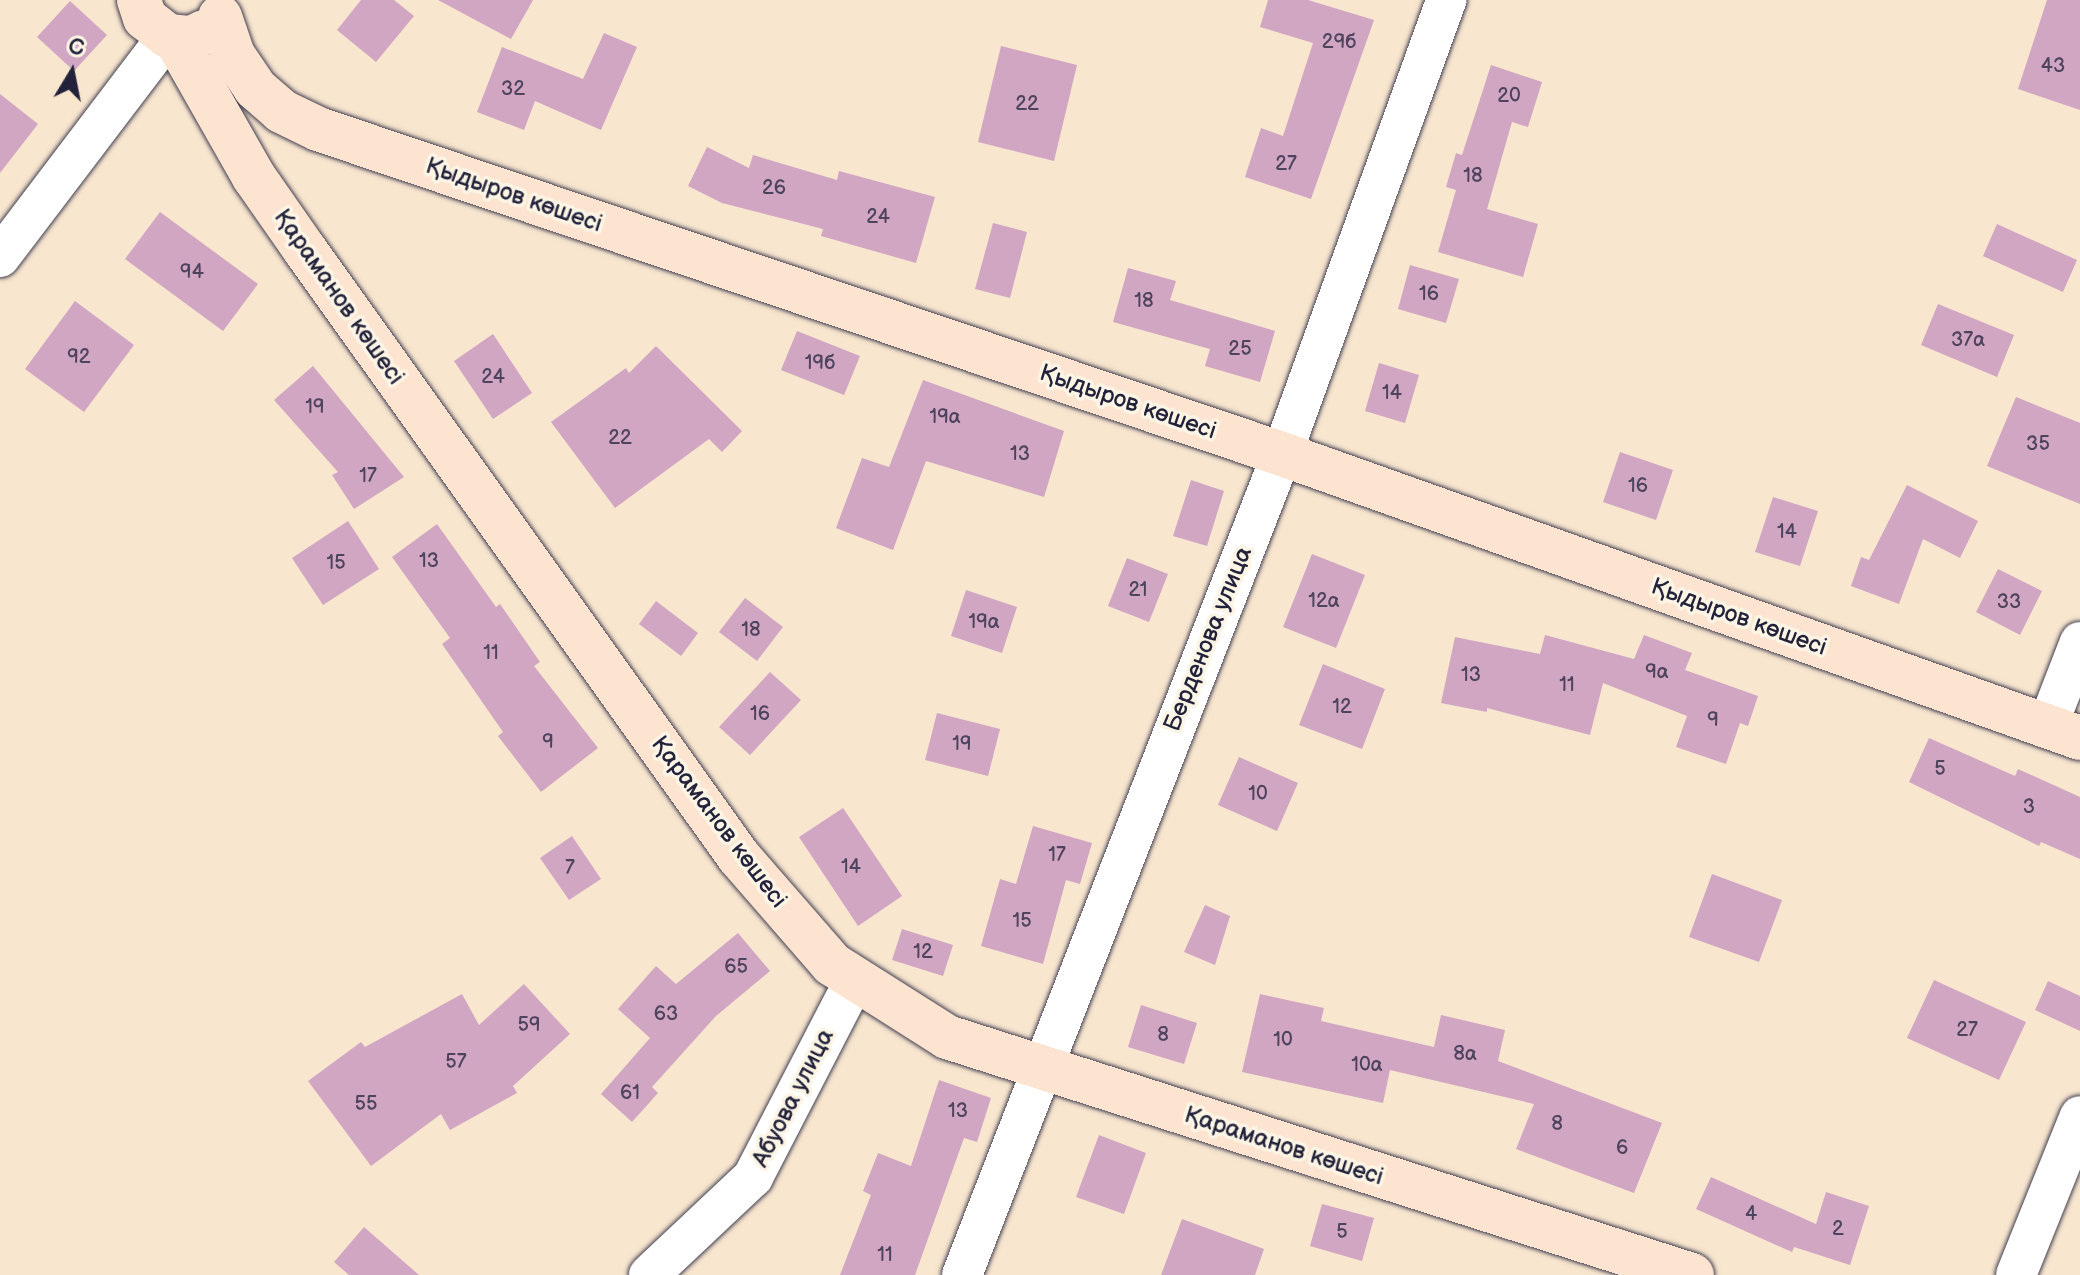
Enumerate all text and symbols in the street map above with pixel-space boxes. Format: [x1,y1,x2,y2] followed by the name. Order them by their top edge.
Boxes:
[1322,30,1356,54] house number: 29б
[32,32,112,112] north arrow
[66,33,86,62] text: С
[2041,54,2065,78] house number: 43
[501,77,525,101] house number: 32
[1497,84,1521,108] house number: 20
[1015,92,1039,116] house number: 22
[422,151,606,239] street label: Қыдыров көшесі
[1275,152,1297,176] house number: 27
[1463,164,1483,188] house number: 18
[762,176,786,200] house number: 26
[268,204,410,390] street label: Қараманов көшесі
[866,205,890,229] house number: 24
[180,260,204,284] house number: 94
[1419,282,1439,306] house number: 16
[1134,289,1154,313] house number: 18
[1951,328,1985,352] house number: 37а
[1228,337,1252,361] house number: 25
[67,345,91,369] house number: 92
[805,351,835,375] house number: 19б
[1036,358,1220,446] street label: Қыдыров көшесі
[481,365,505,389] house number: 24
[1382,381,1402,405] house number: 14
[305,395,325,419] house number: 19
[929,405,961,429] house number: 19а
[608,426,632,450] house number: 22
[2026,432,2050,456] house number: 35
[1010,442,1030,466] house number: 13
[359,464,377,488] house number: 17
[1628,474,1648,498] house number: 16
[1777,520,1797,544] house number: 14
[1158,542,1258,736] street label: Берденова улица
[419,549,439,573] house number: 13
[326,551,346,575] house number: 15
[1647,572,1831,662] street label: Қыдыров көшесі
[1128,578,1148,602] house number: 21
[1308,589,1340,613] house number: 12а
[1997,590,2021,614] house number: 33
[968,610,1000,634] house number: 19а
[741,618,761,642] house number: 18
[483,641,499,665] house number: 11
[1645,660,1669,684] house number: 9а
[1461,663,1481,687] house number: 13
[1559,673,1575,697] house number: 11
[1332,695,1352,719] house number: 12
[750,702,770,726] house number: 16
[1707,708,1719,732] house number: 9
[542,730,554,754] house number: 9
[645,730,793,914] street label: Қараманов көшесі
[952,732,972,756] house number: 19
[1934,757,1946,781] house number: 5
[1248,782,1268,806] house number: 10
[2023,795,2035,819] house number: 3
[1048,843,1066,867] house number: 17
[841,855,861,879] house number: 14
[565,856,575,880] house number: 7
[1012,909,1032,933] house number: 15
[913,940,933,964] house number: 12
[724,955,748,979] house number: 65
[654,1002,678,1026] house number: 63
[517,1013,541,1037] house number: 59
[1956,1018,1978,1042] house number: 27
[1157,1023,1169,1047] house number: 8
[746,1024,840,1172] street label: Абуова улица
[1273,1028,1293,1052] house number: 10
[1453,1042,1477,1066] house number: 8а
[445,1050,467,1074] house number: 57
[1351,1053,1383,1077] house number: 10а
[620,1081,640,1105] house number: 61
[355,1092,377,1116] house number: 55
[948,1099,968,1123] house number: 13
[1181,1100,1387,1192] street label: Қараманов көшесі
[1551,1112,1563,1136] house number: 8
[1616,1136,1628,1160] house number: 6
[1745,1202,1757,1226] house number: 4
[1832,1217,1844,1241] house number: 2
[1336,1220,1348,1244] house number: 5
[877,1243,893,1267] house number: 11

